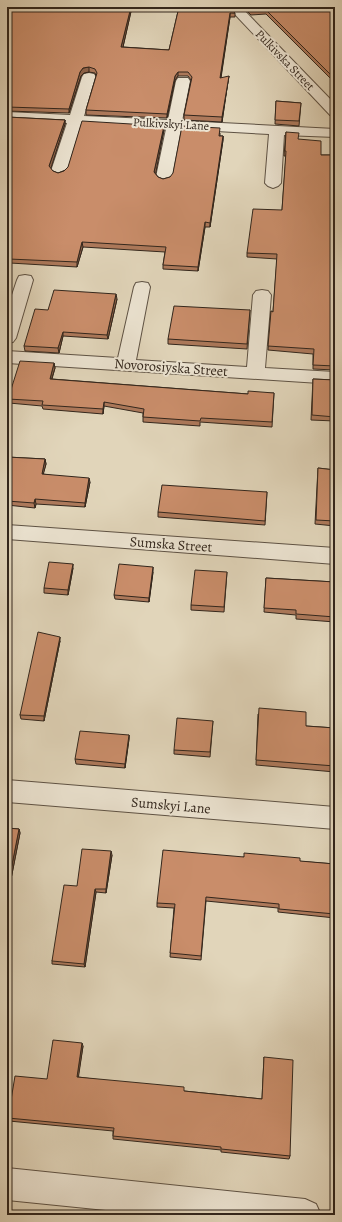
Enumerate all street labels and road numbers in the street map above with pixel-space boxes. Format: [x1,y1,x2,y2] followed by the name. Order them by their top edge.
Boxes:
[252,26,318,94] street label: Pulkivska Street
[133,114,209,134] street label: Pulkivskyi Lane
[114,354,229,381] street label: Novorosiyska Street
[129,532,213,557] street label: Sumska Street
[130,793,212,818] street label: Sumskyi Lane

